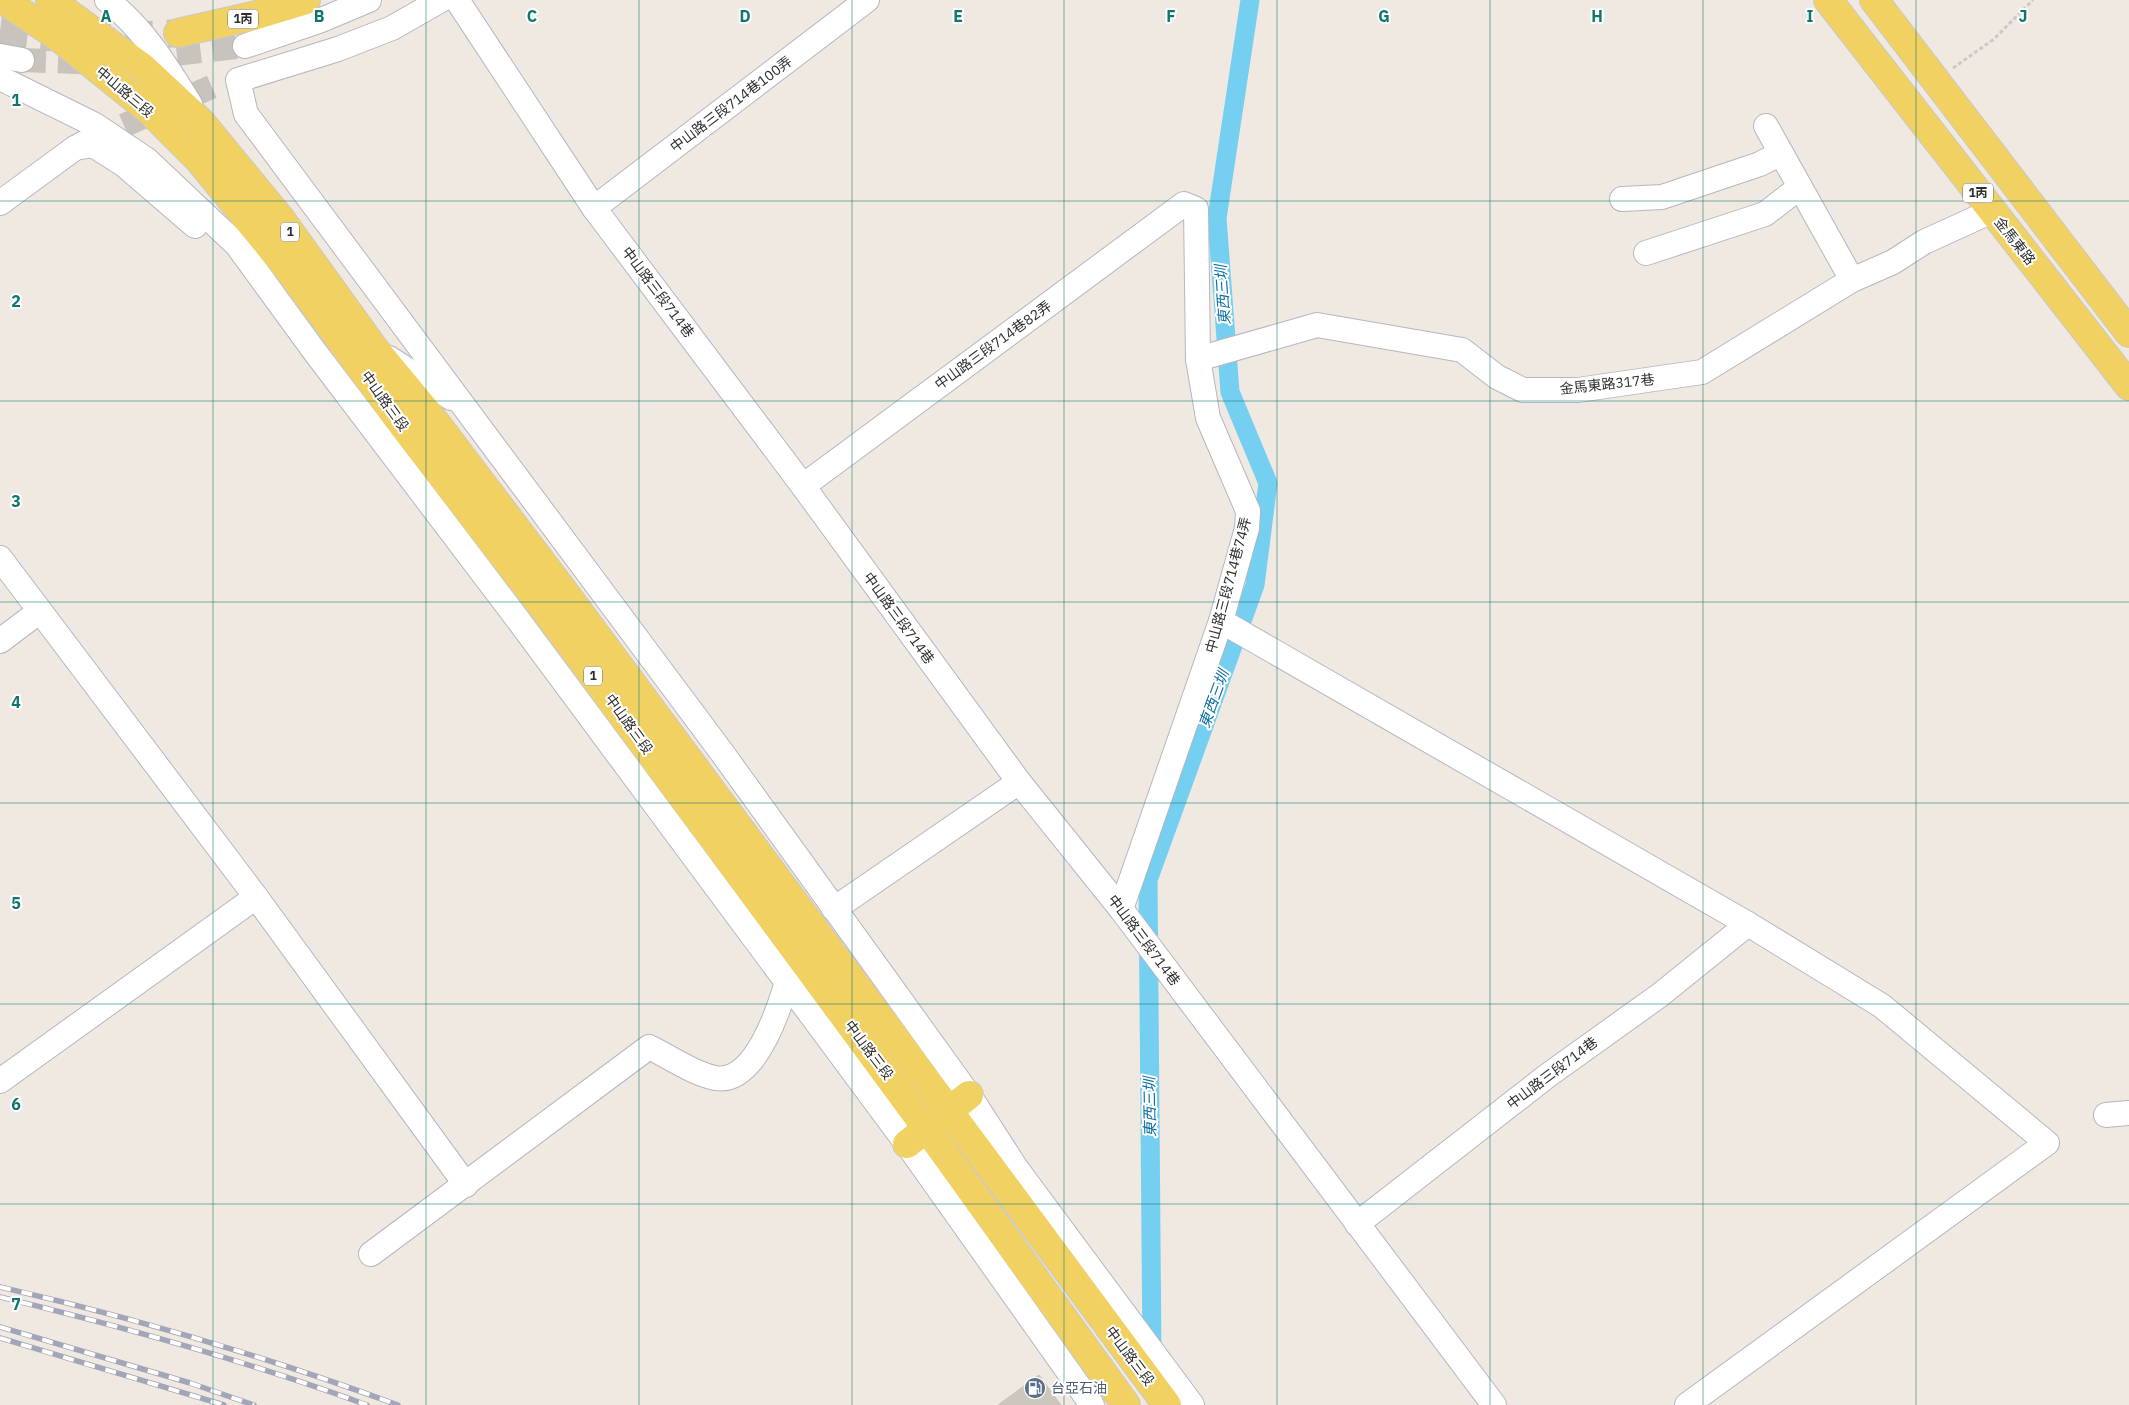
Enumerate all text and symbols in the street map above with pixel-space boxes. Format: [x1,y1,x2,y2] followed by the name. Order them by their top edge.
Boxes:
[101,6,112,26] text: A
[314,6,325,26] text: B
[527,6,537,26] text: C
[739,6,751,26] text: D
[953,6,963,26] text: E
[1166,6,1176,26] text: F
[1378,6,1390,26] text: G
[1591,6,1603,26] text: H
[1807,6,1814,26] text: I
[2019,6,2027,26] text: J
[228,10,258,28] road number: 1丙
[666,52,796,156] street label: 中山路三段714巷100弄
[92,63,158,121] street label: 中山路三段
[11,90,21,110] text: 1
[1963,184,1993,202] road number: 1丙
[1991,213,2039,269] street label: 金馬東路
[281,222,299,242] road number: 1
[618,243,698,341] street label: 中山路三段714巷
[1211,262,1234,326] water label: 東西三圳
[11,291,21,311] text: 2
[931,297,1055,393] street label: 中山路三段714巷82弄
[357,367,413,435] street label: 中山路三段
[1559,370,1655,398] street label: 金馬東路317巷
[11,491,21,511] text: 3
[1201,515,1255,655] street label: 中山路三段714巷74弄
[860,569,938,667] street label: 中山路三段714巷
[584,666,602,686] road number: 1
[1194,666,1233,730] water label: 東西三圳
[601,690,657,758] street label: 中山路三段
[11,692,21,712] text: 4
[1104,891,1184,989] street label: 中山路三段714巷
[11,893,21,913] text: 5
[841,1017,897,1083] street label: 中山路三段
[1503,1033,1601,1113] street label: 中山路三段714巷
[1139,1075,1160,1137] water label: 東西三圳
[11,1094,21,1114] text: 6
[11,1294,21,1314] text: 7
[1102,1323,1158,1389] street label: 中山路三段
[1023,1376,1047,1400] fuel station icon: 台亞石油
[1051,1379,1107,1397] place label: 台亞石油

